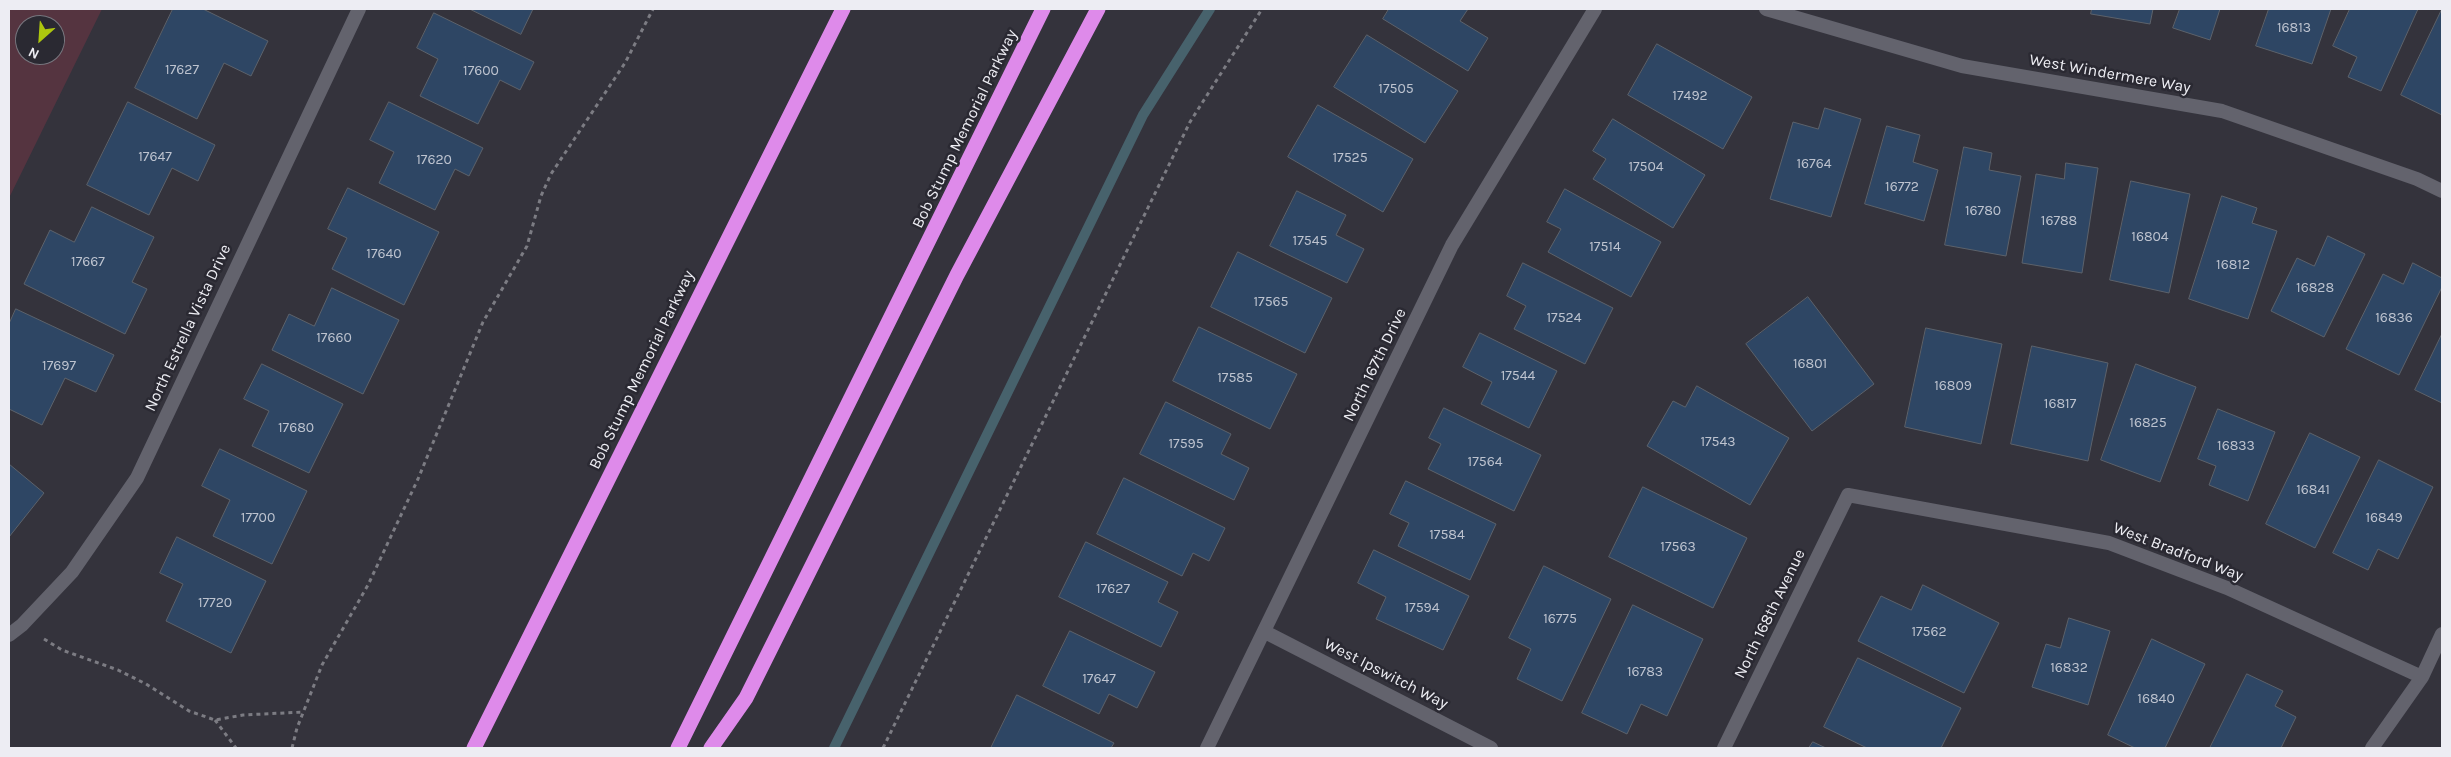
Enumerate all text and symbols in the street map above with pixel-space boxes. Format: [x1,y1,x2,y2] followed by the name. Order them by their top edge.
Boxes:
[15,15,65,65] north arrow
[2277,20,2311,36] house number: 16813
[908,26,1022,232] street label: Bob Stump Memorial Parkway
[25,43,42,63] text: N
[2028,50,2192,98] street label: West Windermere Way
[165,62,199,78] house number: 17627
[463,63,499,79] house number: 17600
[1378,81,1414,97] house number: 17505
[1672,88,1708,104] house number: 17492
[138,149,172,165] house number: 17647
[1332,150,1368,166] house number: 17525
[416,152,452,168] house number: 17620
[1796,156,1832,172] house number: 16764
[1628,159,1664,175] house number: 17504
[1885,179,1919,195] house number: 16772
[1965,203,2001,219] house number: 16780
[2041,213,2077,229] house number: 16788
[2131,229,2169,245] house number: 16804
[1293,233,1327,249] house number: 17545
[1589,239,1621,255] house number: 17514
[141,241,235,415] street label: North Estrella Vista Drive
[366,246,402,262] house number: 17640
[71,254,105,270] house number: 17667
[2216,257,2250,273] house number: 16812
[585,267,699,473] street label: Bob Stump Memorial Parkway
[2296,280,2334,296] house number: 16828
[1253,294,1289,310] house number: 17565
[1339,305,1411,425] street label: North 167th Drive
[1546,310,1582,326] house number: 17524
[2375,310,2413,326] house number: 16836
[316,330,352,346] house number: 17660
[1793,356,1827,372] house number: 16801
[42,358,76,374] house number: 17697
[1501,368,1535,384] house number: 17544
[1217,370,1253,386] house number: 17585
[1934,378,1972,394] house number: 16809
[2044,396,2076,412] house number: 16817
[2129,415,2167,431] house number: 16825
[278,420,314,436] house number: 17680
[1700,434,1736,450] house number: 17543
[1168,436,1204,452] house number: 17595
[2217,438,2255,454] house number: 16833
[1468,454,1502,470] house number: 17564
[2296,482,2330,498] house number: 16841
[241,510,275,526] house number: 17700
[2365,510,2403,526] house number: 16849
[2110,518,2246,586] street label: West Bradford Way
[1429,527,1465,543] house number: 17584
[1660,539,1696,555] house number: 17563
[1730,546,1810,682] street label: North 168th Avenue
[1096,581,1130,597] house number: 17627
[198,595,232,611] house number: 17720
[1404,600,1440,616] house number: 17594
[1543,611,1577,627] house number: 16775
[1911,624,1947,640] house number: 17562
[1321,634,1451,714] street label: West Ipswitch Way
[2050,660,2088,676] house number: 16832
[1627,664,1663,680] house number: 16783
[1082,671,1116,687] house number: 17647
[2137,691,2175,707] house number: 16840

